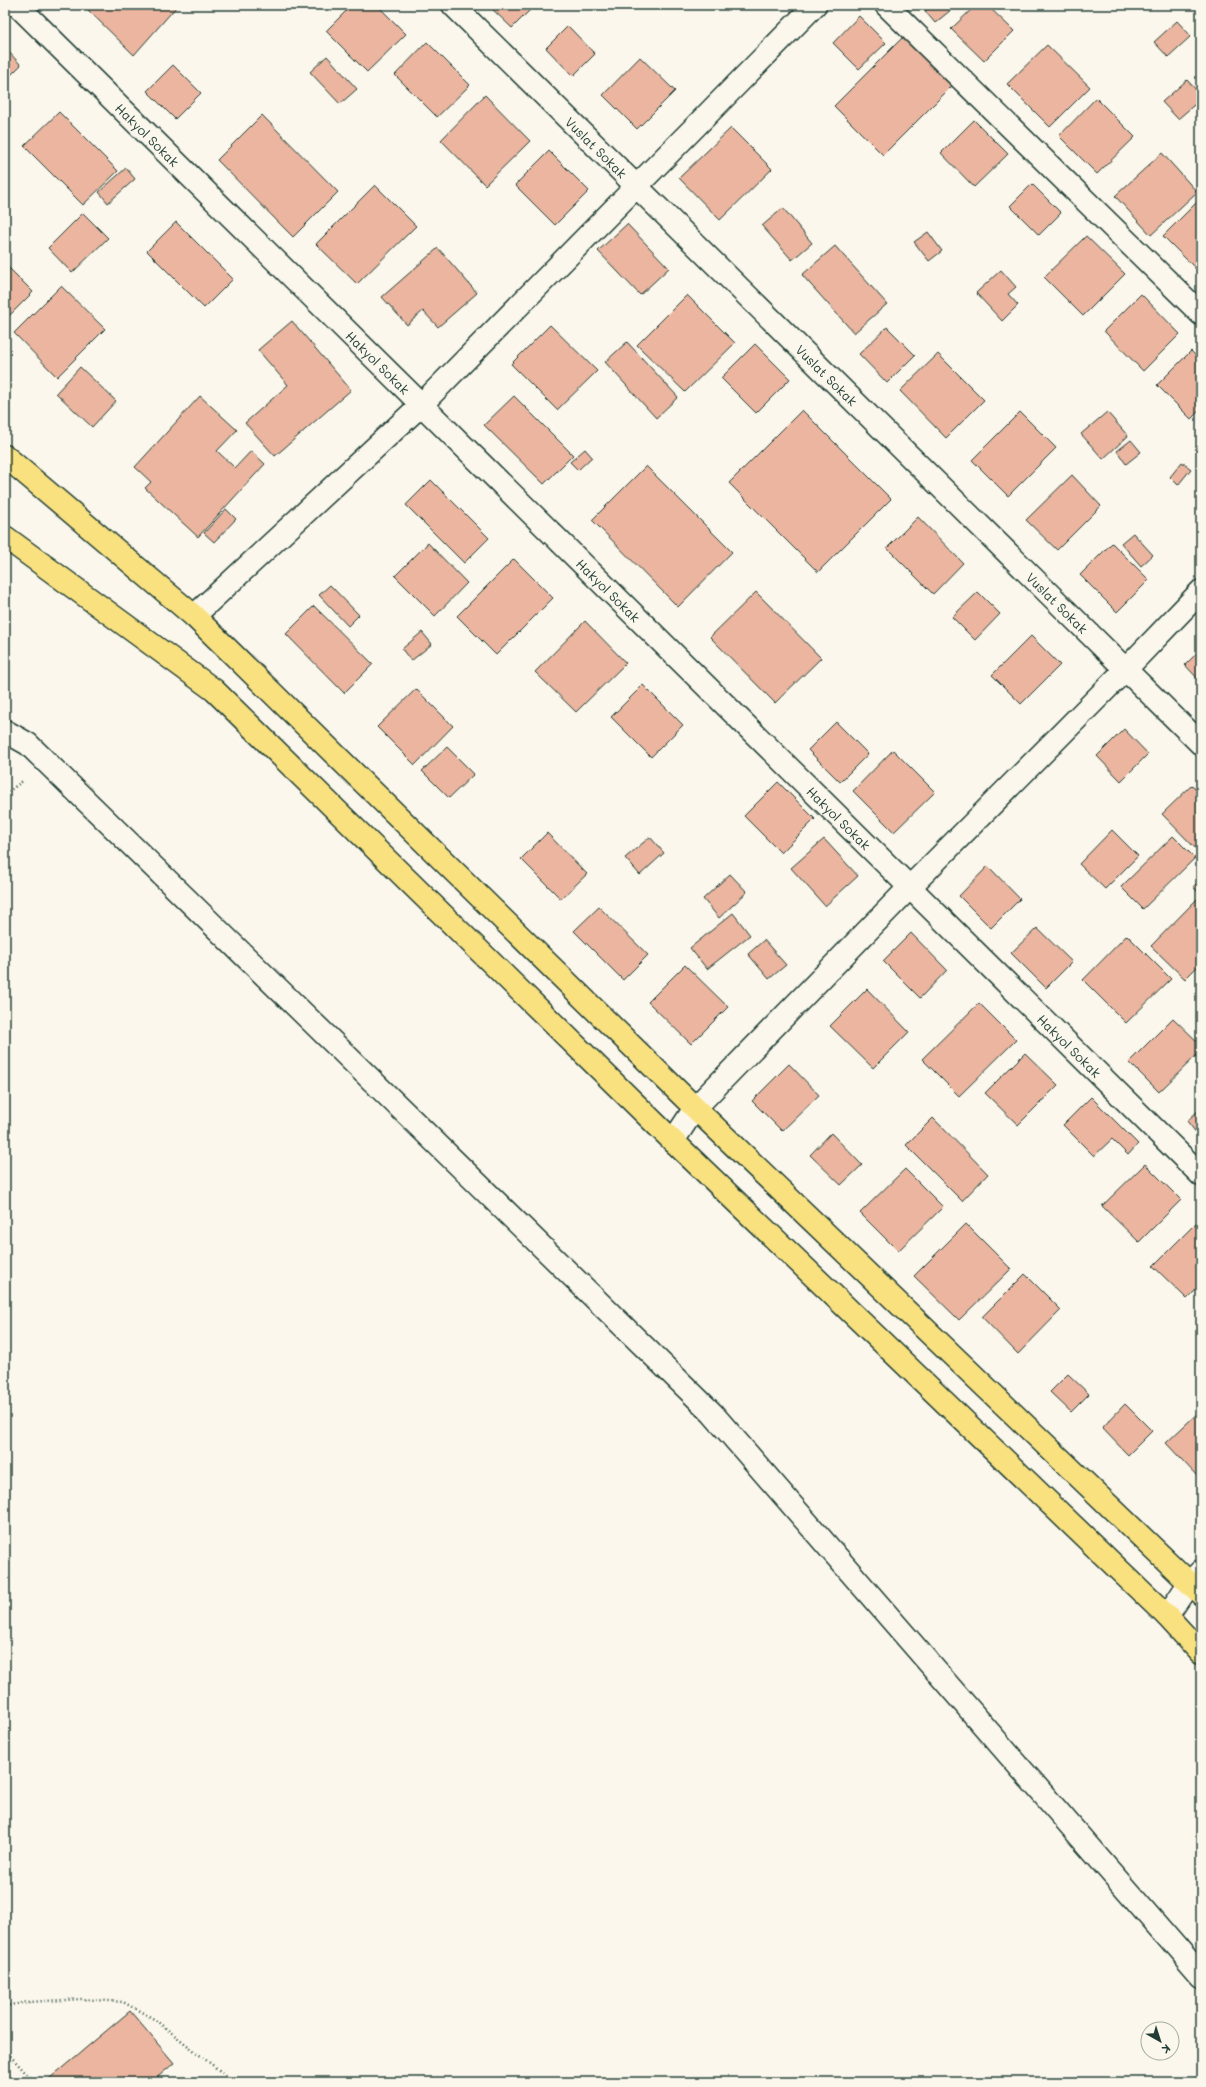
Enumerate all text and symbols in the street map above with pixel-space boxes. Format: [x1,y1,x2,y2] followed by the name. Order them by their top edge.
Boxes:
[112,99,184,170] street label: Hakyol Sokak
[562,113,631,181] street label: Vuslat Sokak
[343,327,414,397] street label: Hakyol Sokak
[793,340,862,409] street label: Vuslat Sokak
[573,555,644,625] street label: Hakyol Sokak
[1023,568,1092,637] street label: Vuslat Sokak
[804,782,875,853] street label: Hakyol Sokak
[1034,1010,1105,1081] street label: Hakyol Sokak
[1140,2021,1180,2061] north arrow
[1159,2041,1174,2057] text: K

